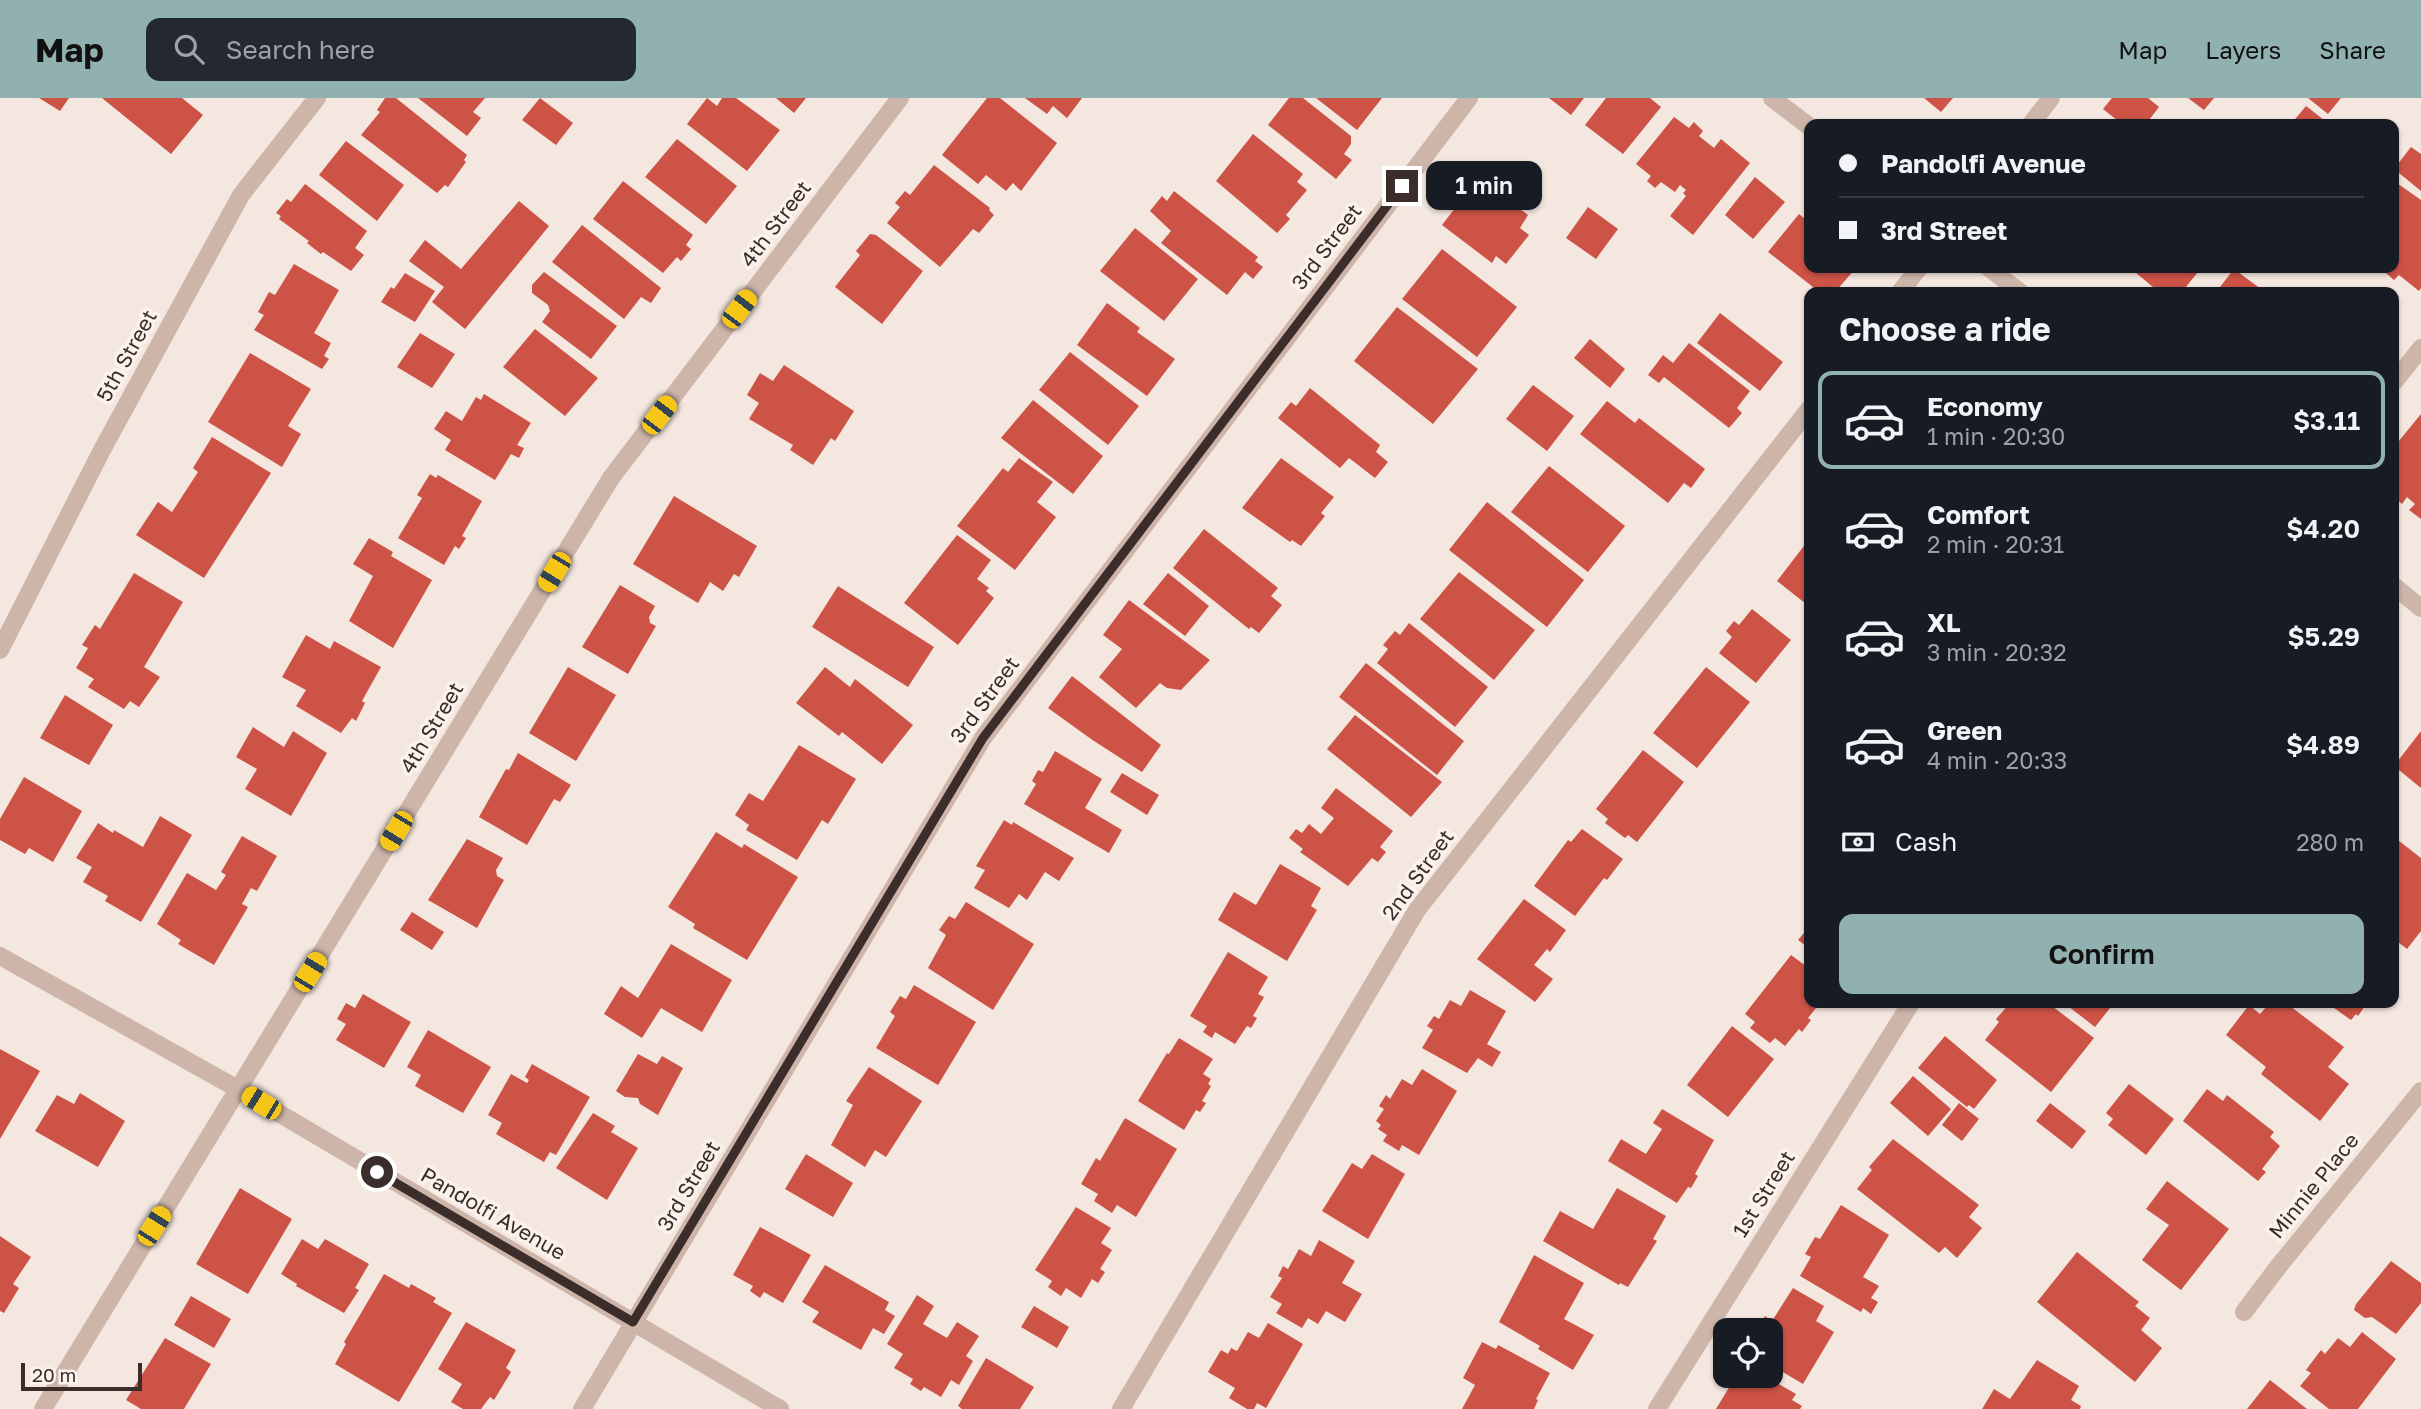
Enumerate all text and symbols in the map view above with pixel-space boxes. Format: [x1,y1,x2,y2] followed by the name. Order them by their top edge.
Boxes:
[146,18,636,81] search box
[35,30,104,69] text: Map
[170,30,208,68] icon: search
[226,34,375,65] text: Search here
[2118,35,2167,64] text: Map
[2205,35,2281,64] text: Layers
[2319,35,2386,64] text: Share
[1881,148,2086,179] text: Pandolfi Avenue
[1426,162,1542,210] callout: 1 min
[1386,170,1418,202] route end
[1455,171,1513,199] text: 1 min
[734,175,816,272] street label: 4th Street
[1286,198,1367,294] street label: 3rd Street
[1881,215,2007,246] text: 3rd Street
[718,286,761,332] car
[90,305,162,406] street label: 5th Street
[1839,310,2051,348] text: Choose a ride
[1843,389,1906,452] icon: car
[1927,391,2043,422] text: Economy
[638,392,681,438] car
[2293,405,2360,436] text: $3.11
[1927,422,2065,450] text: 1 min · 20:30
[1843,497,1906,560] icon: car
[1927,499,2030,530] text: Comfort
[2286,513,2360,544] text: $4.20
[1927,530,2064,558] text: 2 min · 20:31
[535,549,574,595] car
[1843,605,1906,668] icon: car
[1927,607,1961,638] text: XL
[2287,621,2360,652] text: $5.29
[1927,638,2067,666] text: 3 min · 20:32
[944,651,1024,748] street label: 3rd Street
[394,677,468,778] street label: 4th Street
[1843,713,1906,776] icon: car
[1927,715,2002,746] text: Green
[2286,729,2360,760] text: $4.89
[1927,746,2067,774] text: 4 min · 20:33
[377,808,416,854] car
[1839,823,1877,861] icon: cash
[1376,824,1459,925] street label: 2nd Street
[1895,826,1957,857] text: Cash
[2296,828,2364,856] text: 280 m
[1839,914,2364,994] button: Confirm
[291,949,330,995] car
[238,1083,285,1123] car
[2263,1127,2364,1244] street label: Minnie Place
[651,1136,725,1235] street label: 3rd Street
[1726,1145,1800,1242] street label: 1st Street
[361,1156,393,1188] route start
[417,1161,570,1265] street label: Pandolfi Avenue
[134,1203,175,1249] car
[1713,1318,1783,1388] map controls
[1713,1318,1783,1388] button: locate
[21,1360,142,1392] scale bar
[32,1363,76,1386] text: 20 m

